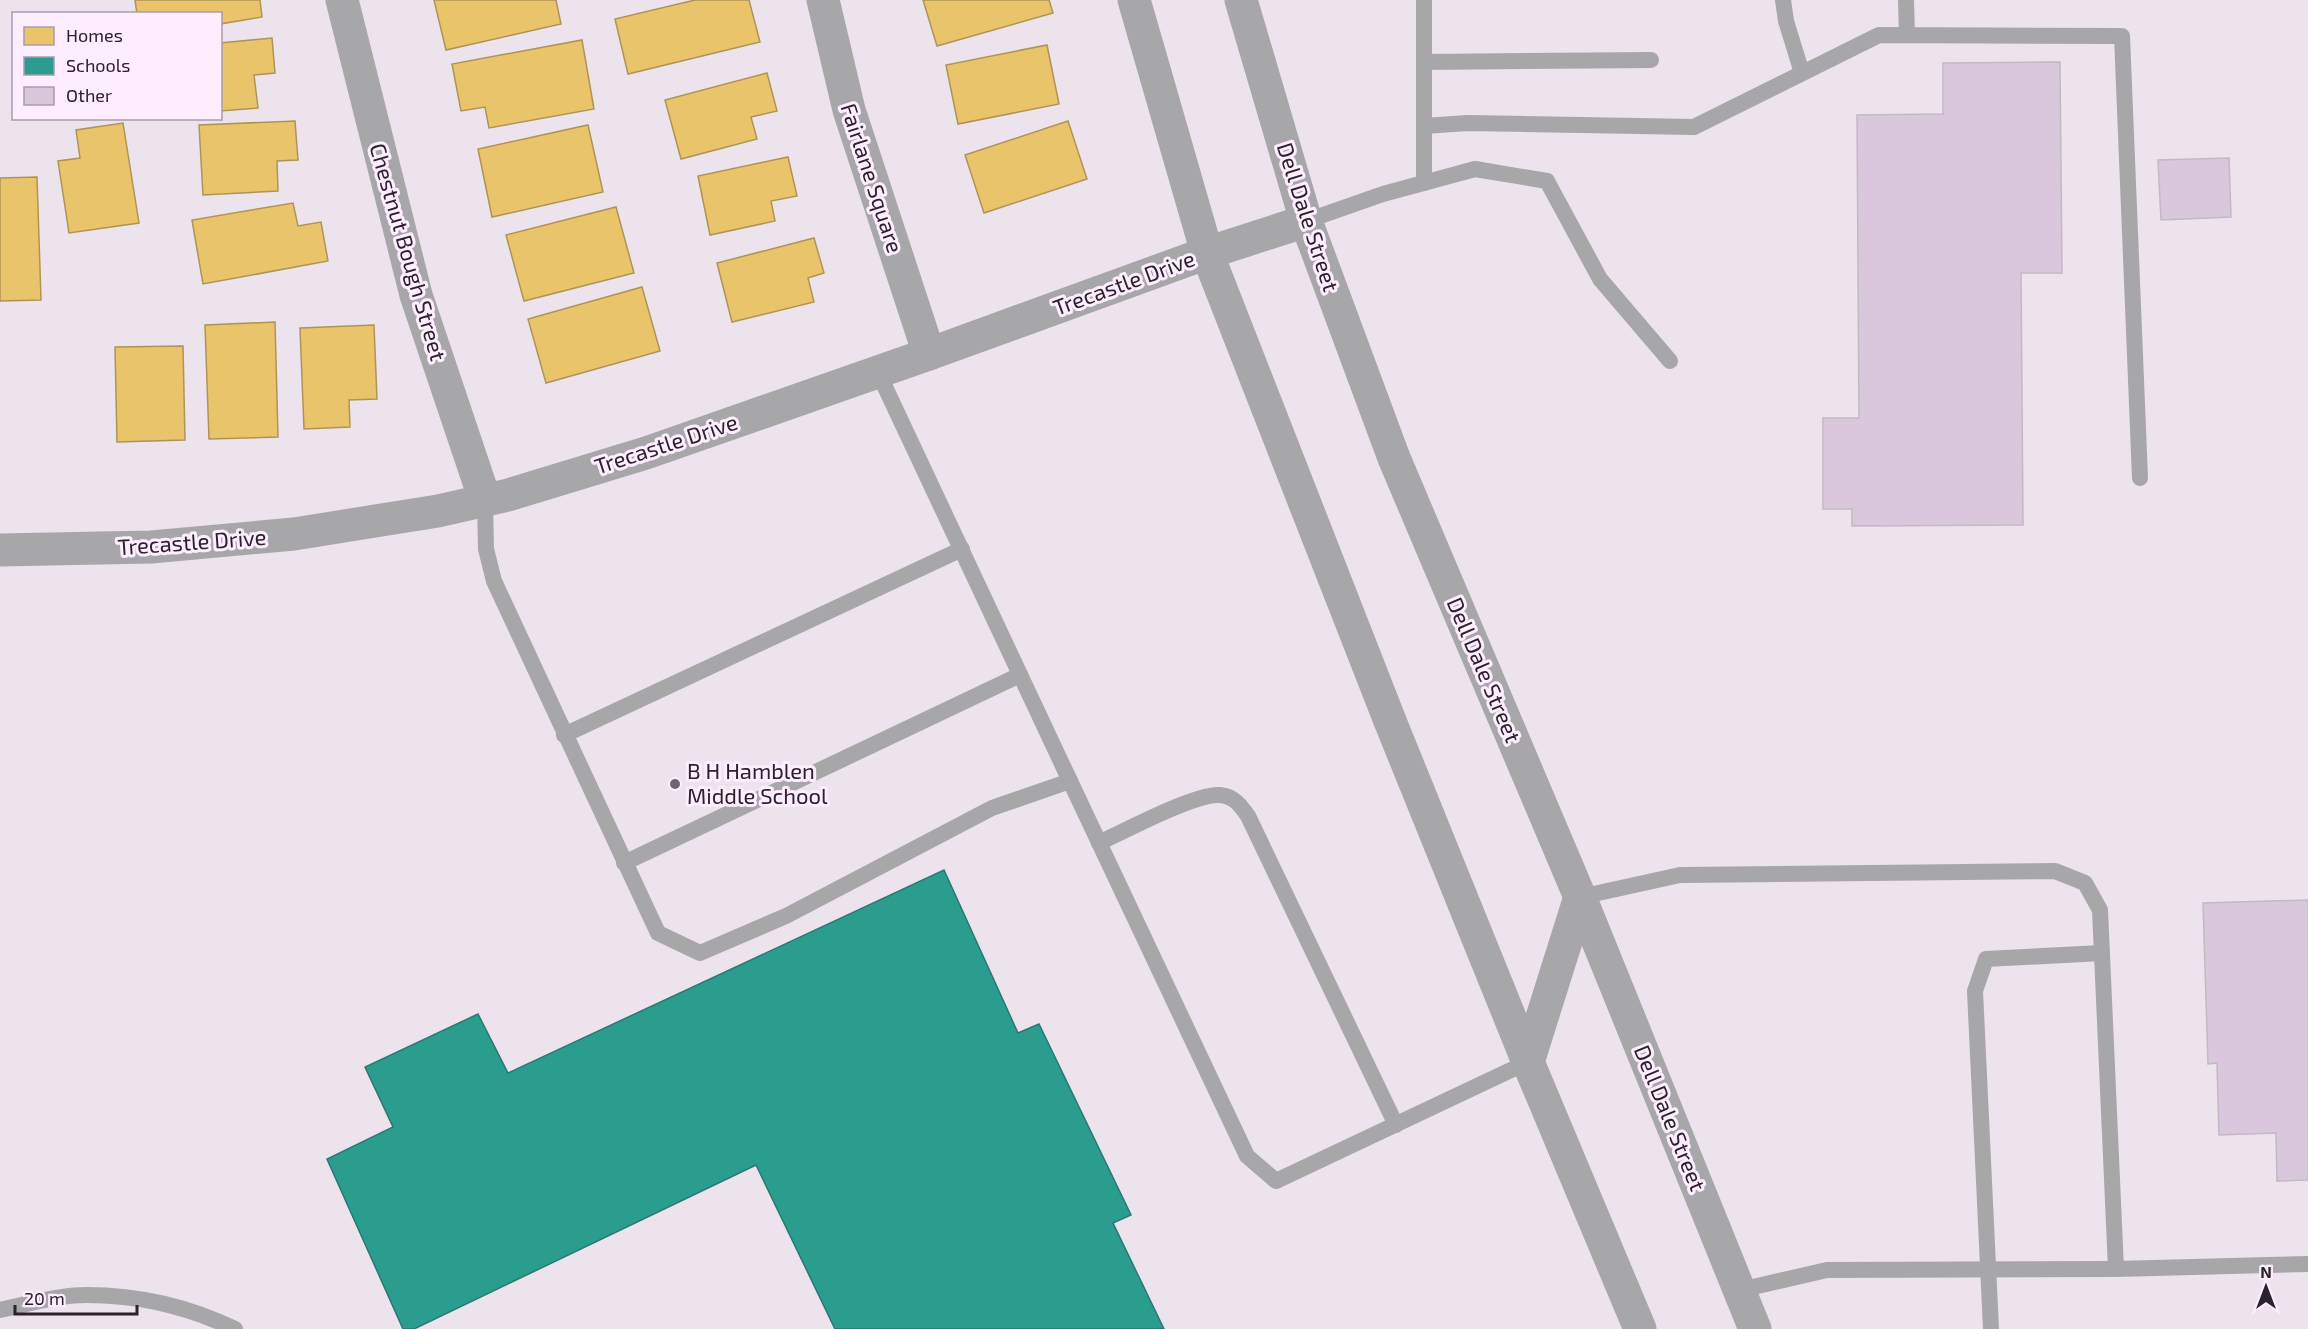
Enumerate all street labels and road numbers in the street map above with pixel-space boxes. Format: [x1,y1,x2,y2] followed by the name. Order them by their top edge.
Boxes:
[837,100,909,256] street label: Fairlane Square
[1273,139,1345,294] street label: Dell Dale Street
[365,140,452,363] street label: Chestnut Bough Street
[1049,244,1198,320] street label: Trecastle Drive
[591,408,741,478] street label: Trecastle Drive
[117,523,267,559] street label: Trecastle Drive
[1443,593,1527,746] street label: Dell Dale Street
[1630,1041,1712,1194] street label: Dell Dale Street

